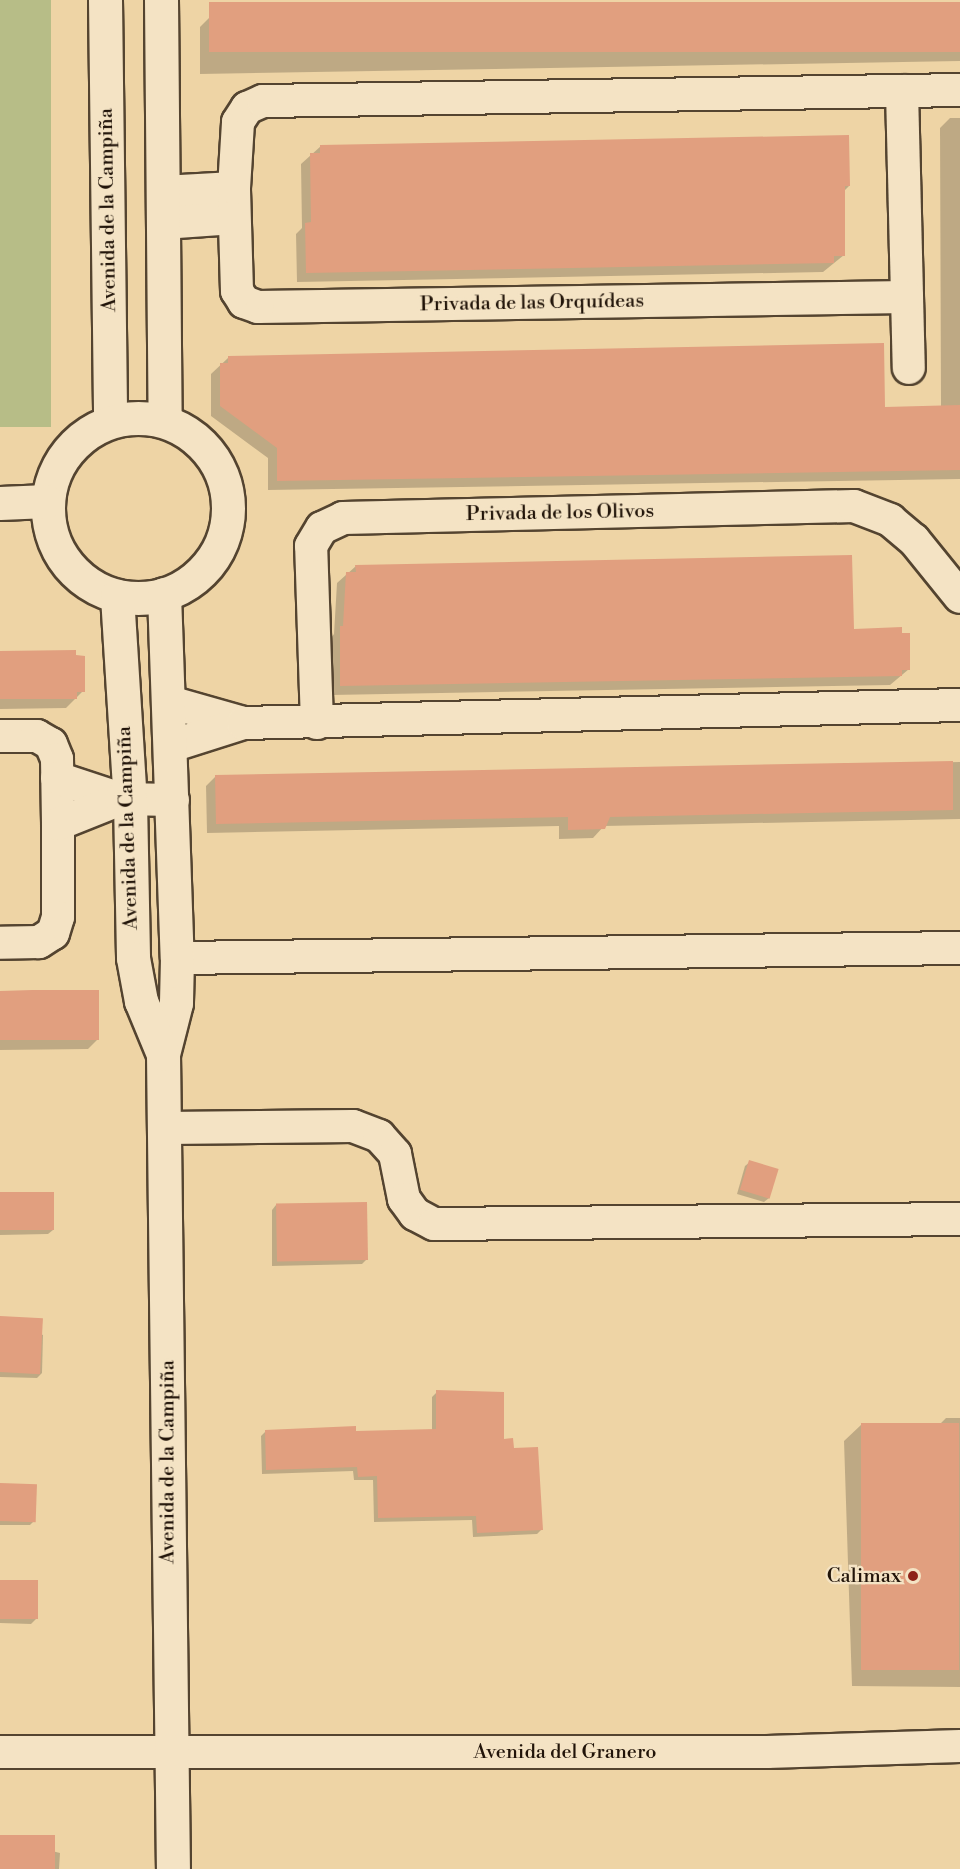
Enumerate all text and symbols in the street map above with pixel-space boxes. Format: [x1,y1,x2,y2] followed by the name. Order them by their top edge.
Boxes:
[94,108,122,312] street label: Avenida de la Campiña
[420,289,644,317] street label: Privada de las Orquídeas
[466,499,654,527] street label: Privada de los Olivos
[112,726,144,930] street label: Avenida de la Campiña
[156,1360,180,1564] street label: Avenida de la Campiña
[827,1564,901,1588] place label: Calimax
[906,1569,920,1583] marker: Calimax
[473,1740,657,1764] street label: Avenida del Granero

